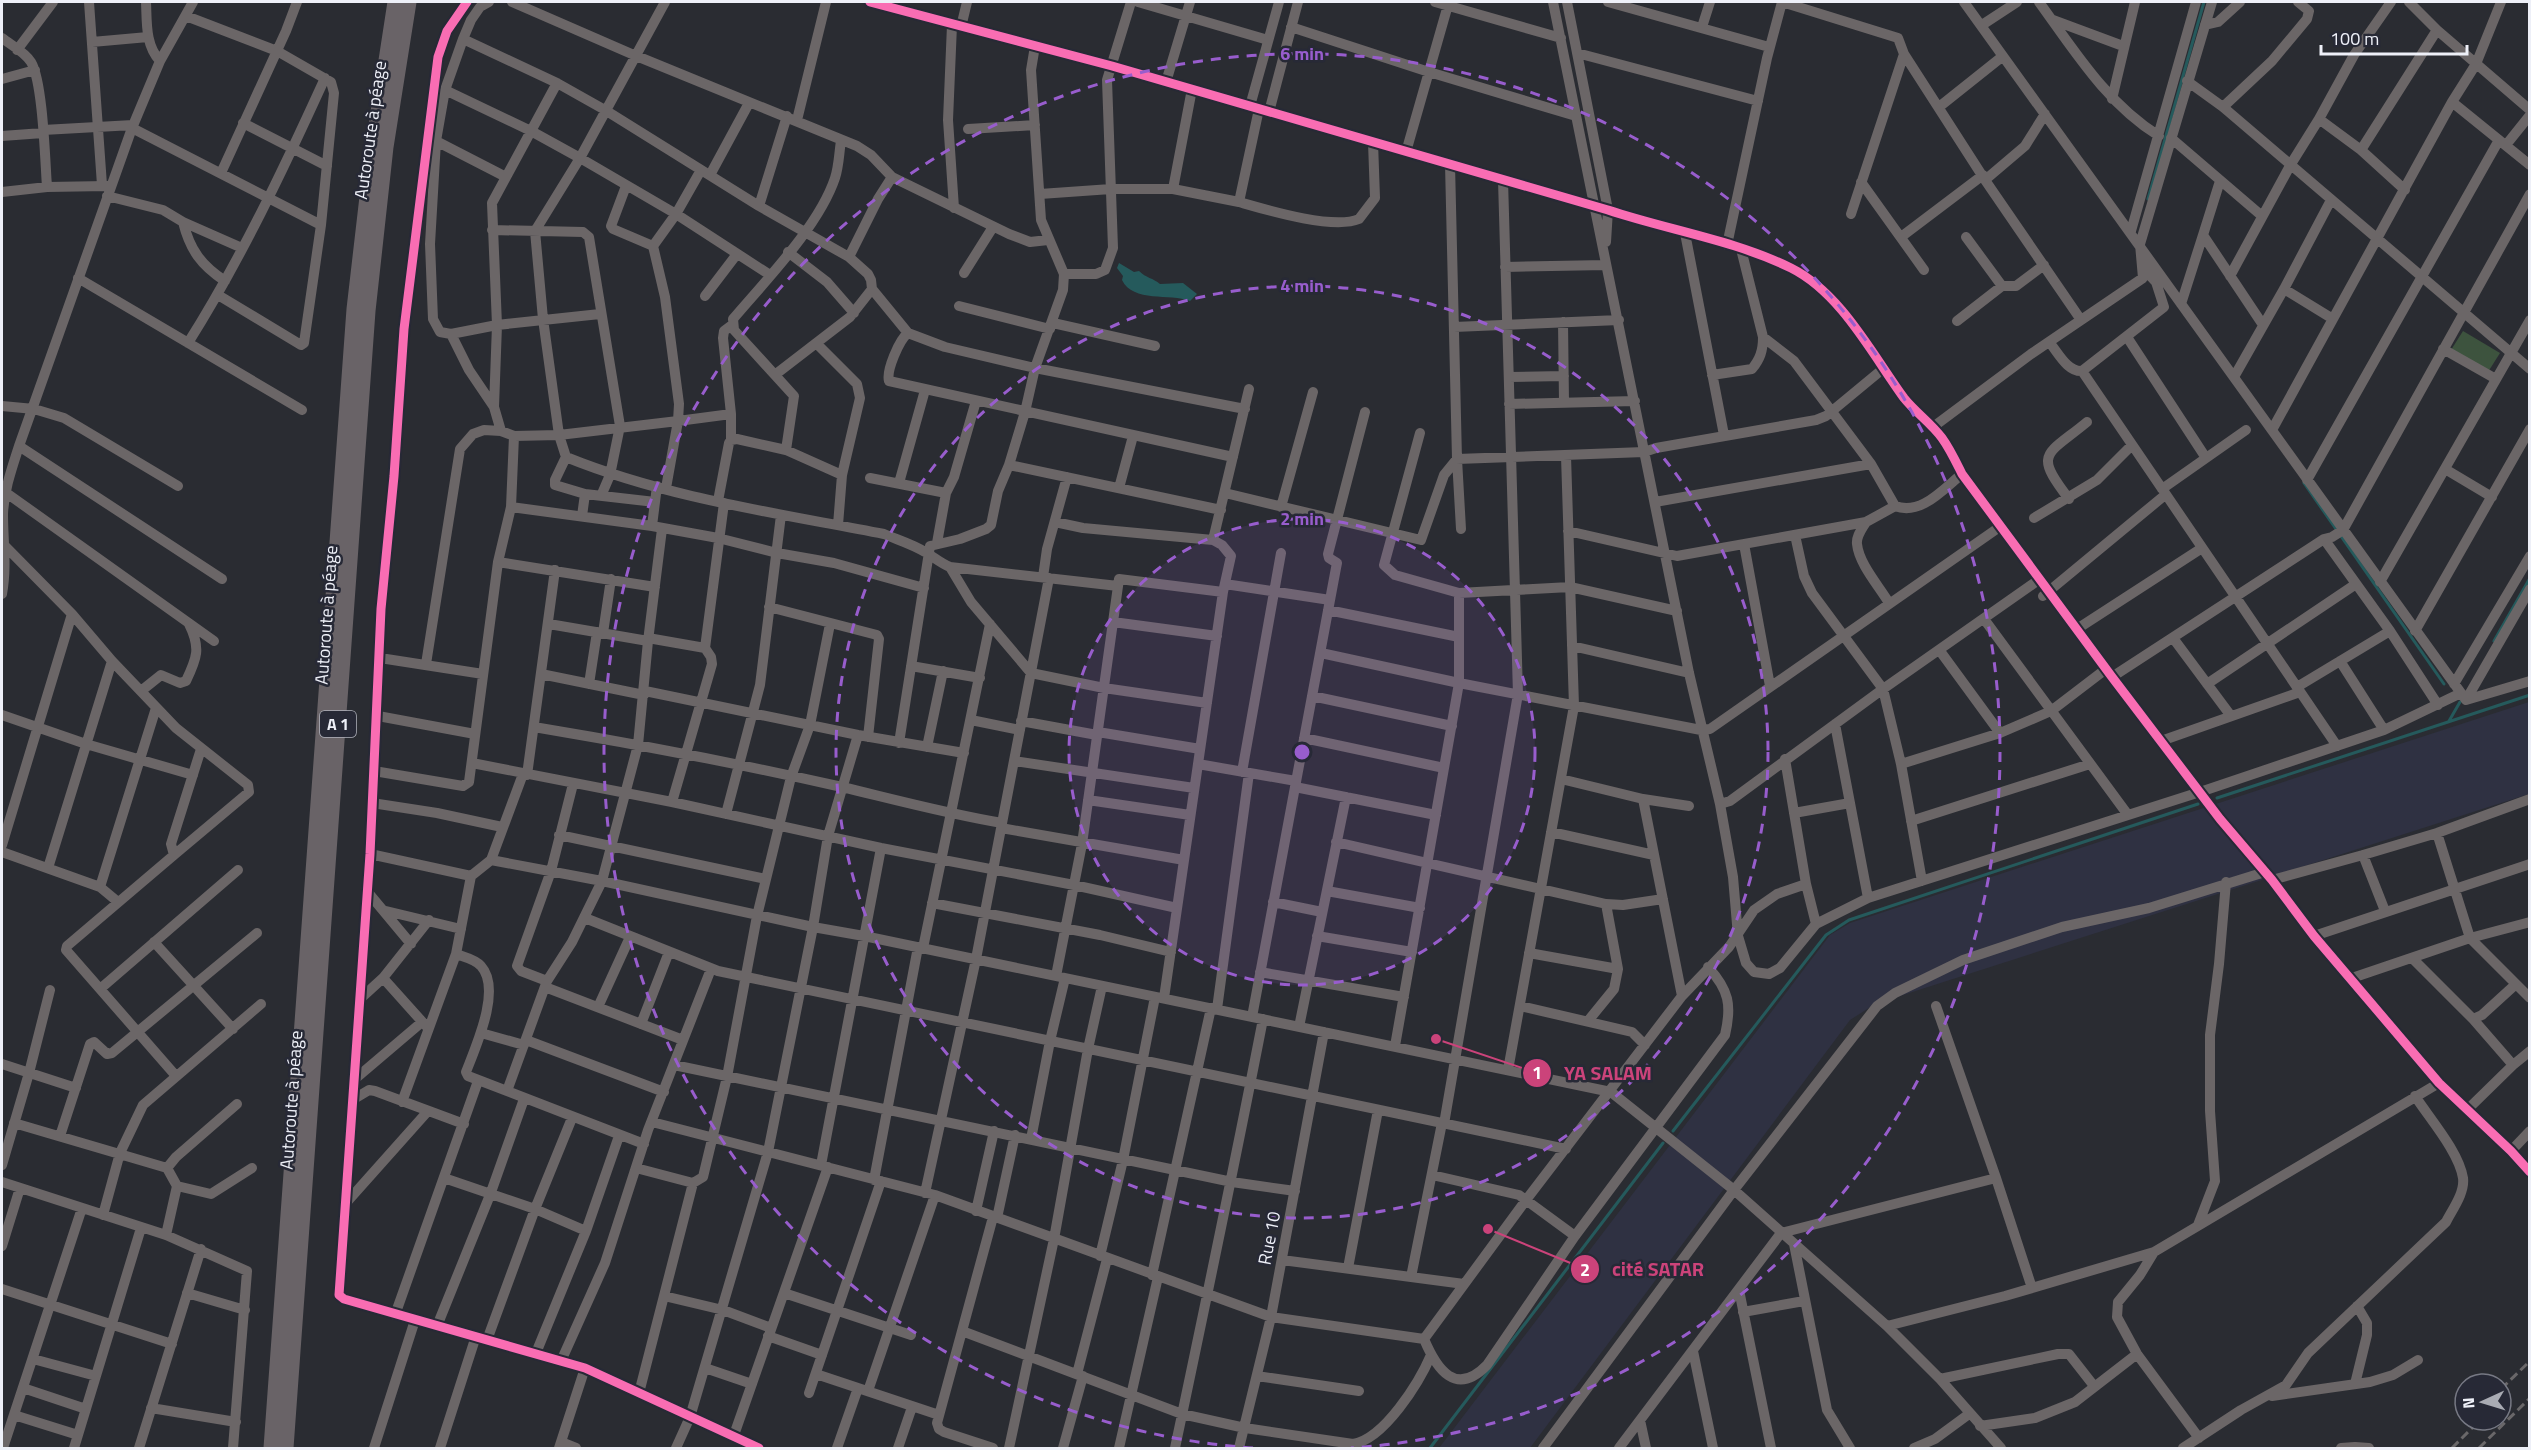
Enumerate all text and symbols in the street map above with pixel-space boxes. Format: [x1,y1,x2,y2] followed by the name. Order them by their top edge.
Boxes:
[2321,18,2466,56] scale bar
[2330,25,2379,52] text: 100 m
[1280,40,1324,67] text: 6 min
[347,59,393,201] street label: Autoroute à péage
[1280,272,1324,299] text: 4 min
[1280,505,1324,532] text: 2 min
[308,544,344,686] street label: Autoroute à péage
[320,711,356,737] road number: A 1
[1292,742,1312,762] centre of rings
[273,1029,309,1171] street label: Autoroute à péage
[1522,1054,1664,1092] callout: YA SALAM
[1564,1057,1652,1088] text: YA SALAM
[1532,1059,1542,1086] text: 1
[1251,1209,1287,1267] street label: Rue 10
[1570,1250,1717,1288] callout: cité SATAR
[1612,1253,1704,1284] text: cité SATAR
[1580,1256,1590,1283] text: 2
[2453,1372,2513,1432] north arrow
[2456,1397,2480,1409] text: N

